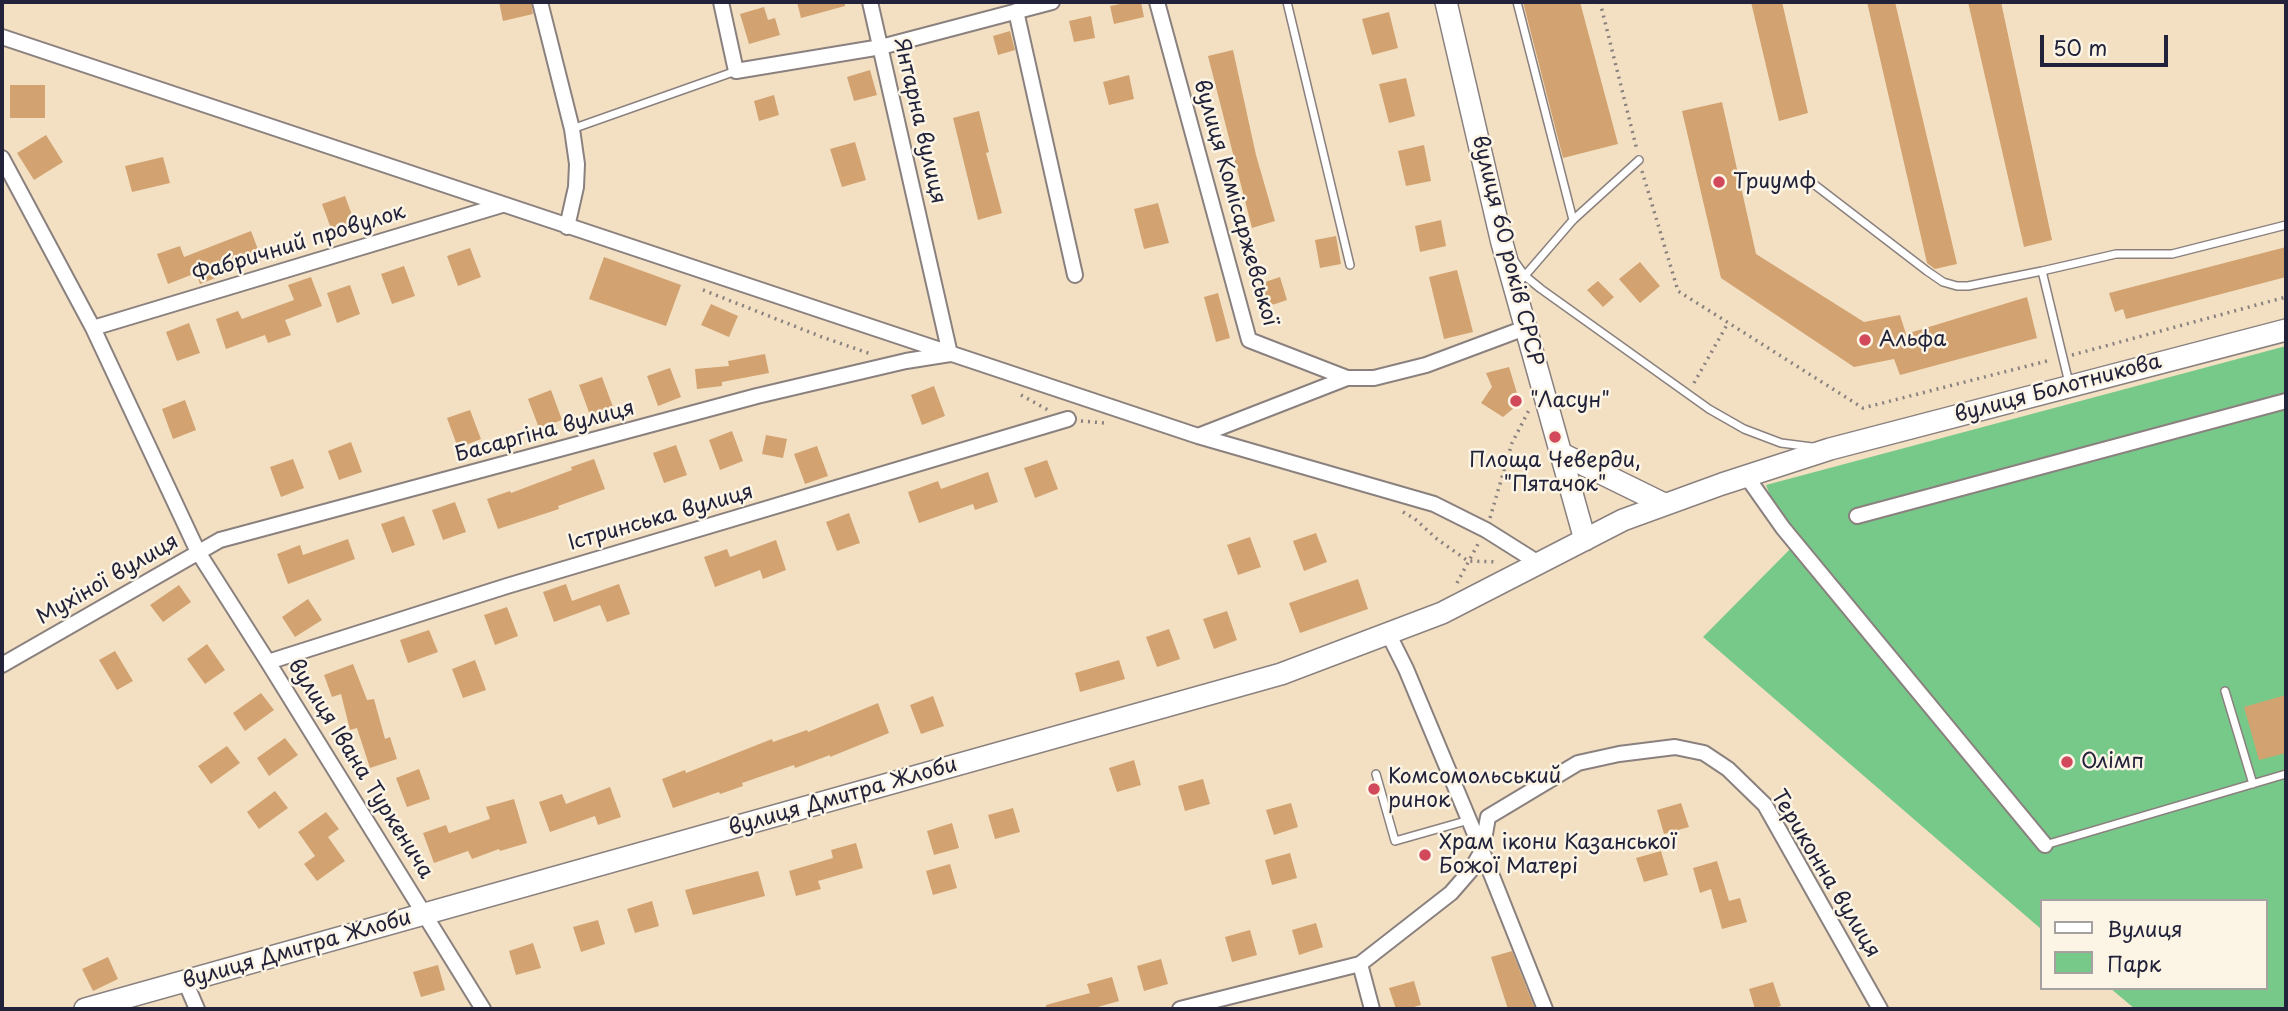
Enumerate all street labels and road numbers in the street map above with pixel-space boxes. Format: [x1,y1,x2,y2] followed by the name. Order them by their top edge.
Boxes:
[888,36,950,206] street label: Янтарна вулиця
[1188,77,1282,329] street label: вулиця Комісаржевської
[1466,133,1548,369] street label: вулиця 60 років СРСР
[190,200,408,288] street label: Фабричний провулок
[1952,349,2164,429] street label: вулиця Болотникова
[453,396,637,468] street label: Басаргіна вулиця
[566,480,756,556] street label: Істринська вулиця
[33,529,183,631] street label: Мухіної вулиця
[282,654,438,884] street label: вулиця Івана Туркенича
[726,752,960,842] street label: вулиця Дмитра Жлоби
[1765,786,1885,962] street label: Териконна вулиця
[180,905,414,995] street label: вулиця Дмитра Жлоби

